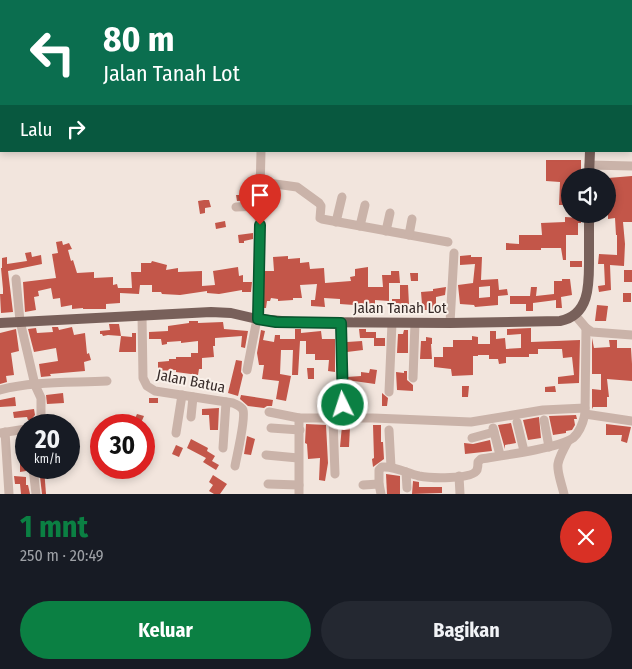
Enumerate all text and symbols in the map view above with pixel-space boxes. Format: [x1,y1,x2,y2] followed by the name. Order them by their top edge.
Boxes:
[103,18,175,60] text: 80 m
[20,20,85,85] icon: left
[103,60,240,87] text: Jalan Tanah Lot
[62,115,90,143] icon: right
[20,118,52,141] text: Lalu
[561,168,616,223] map controls
[561,168,616,223] button: sound
[239,174,281,225] pin
[246,181,274,209] icon: arrive
[353,299,447,317] street label: Jalan Tanah Lot
[155,366,227,396] street label: Jalan Batua
[316,378,368,430] position arrow
[90,414,155,479] speed limit sign: 30
[35,425,60,455] text: 20
[34,452,61,466] text: km/h
[20,509,88,545] text: 1 mnt
[560,511,612,563] button: close
[20,546,104,565] text: 250 m · 20:49
[20,601,311,659] button: Keluar
[321,601,612,659] button: Bagikan

